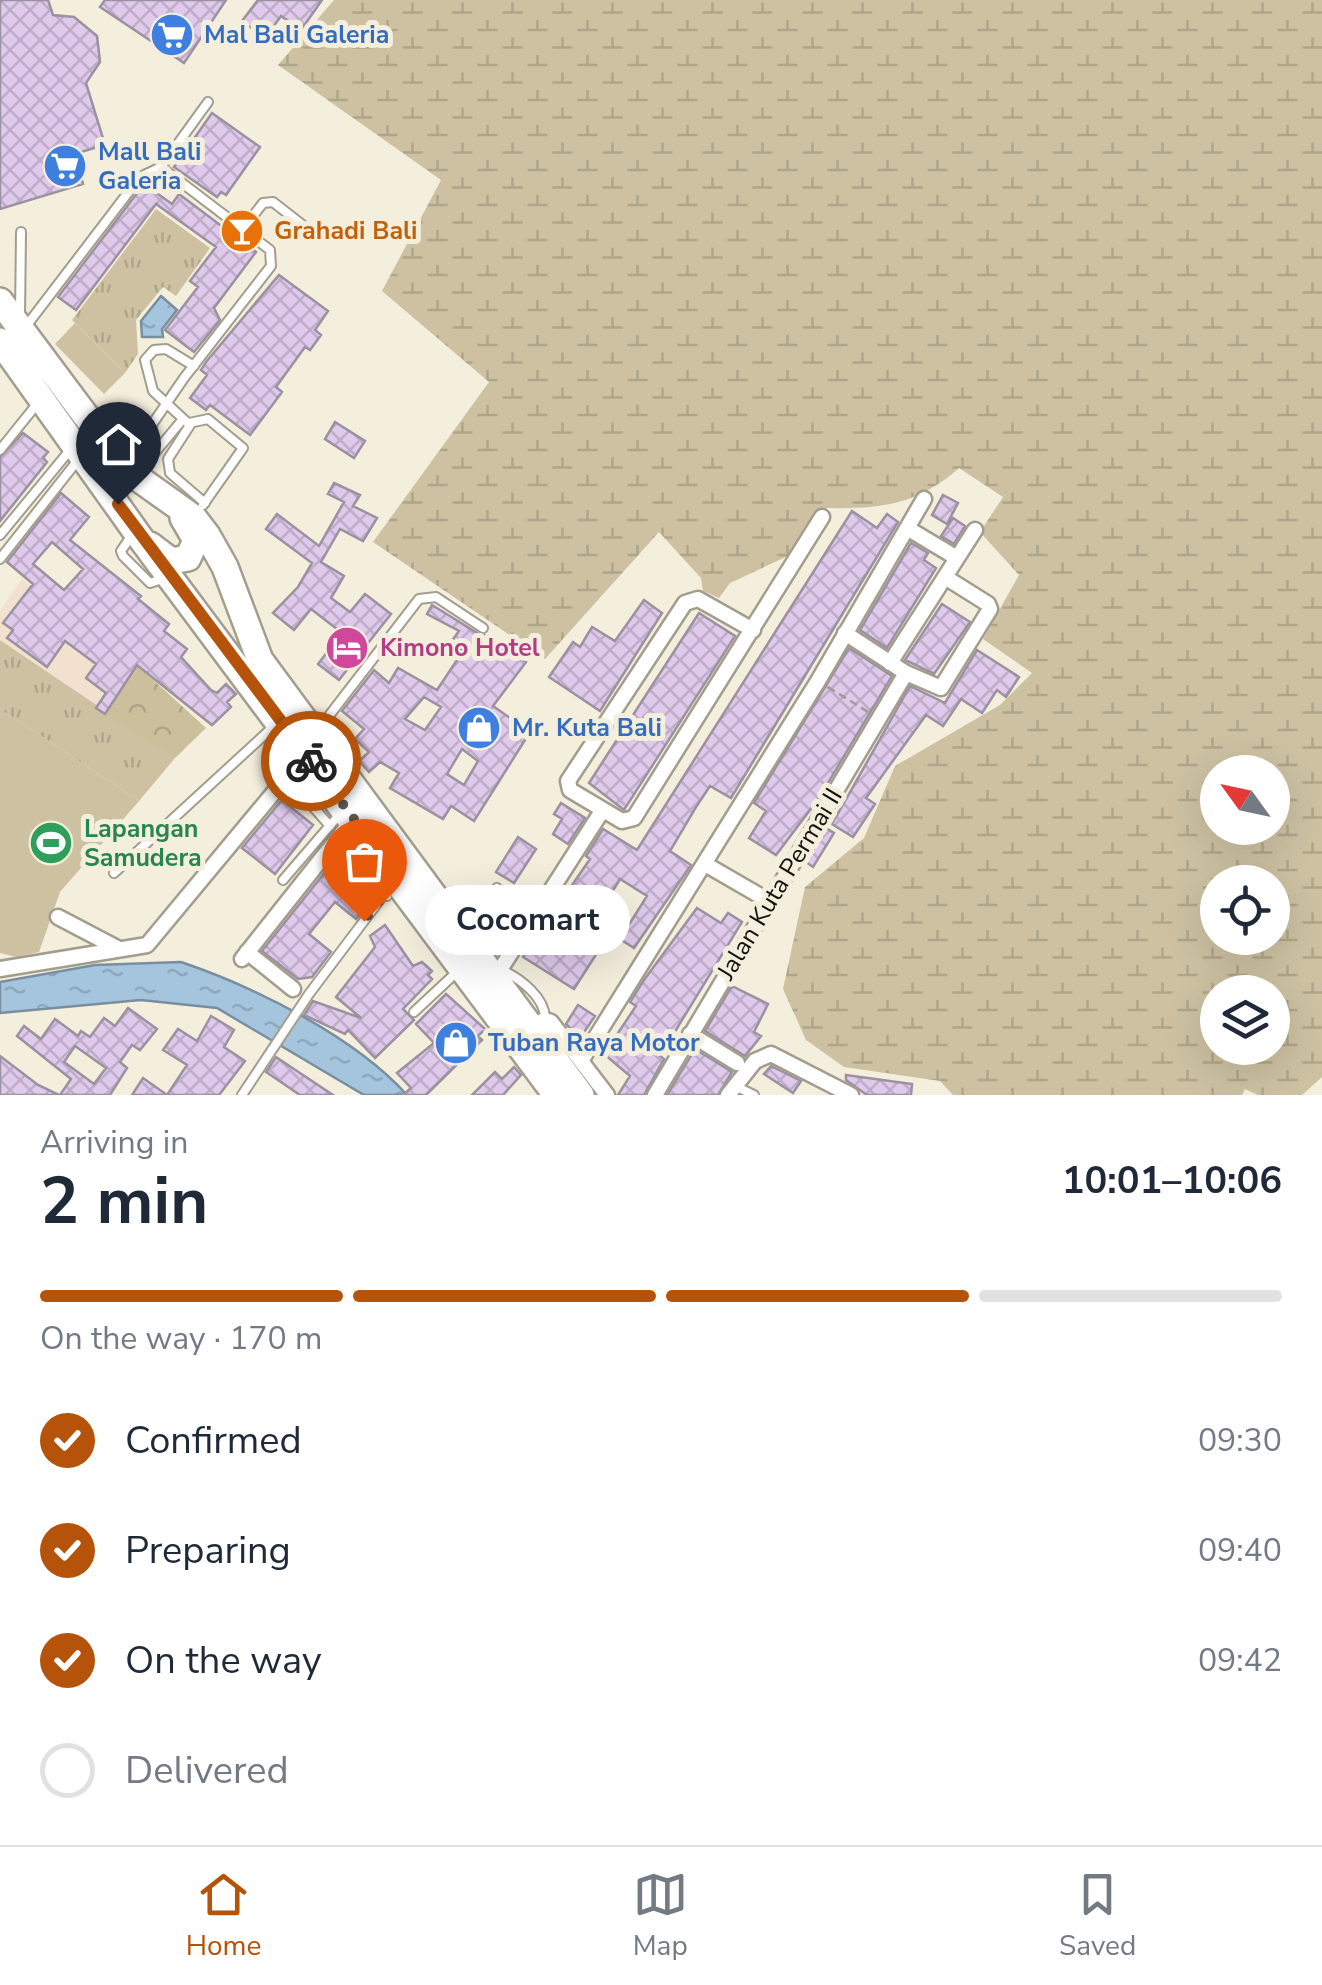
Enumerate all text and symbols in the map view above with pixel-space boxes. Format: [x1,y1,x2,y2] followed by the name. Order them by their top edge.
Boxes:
[149,12,195,58] supermarket icon: Mal Bali Galeria
[204,18,389,52] place label: Mal Bali Galeria
[98,135,201,198] place label: Mall Bali Galeria
[42,143,88,189] supermarket icon: Mall Bali Galeria
[219,208,265,254] bar icon: Grahadi Bali
[274,214,417,248] place label: Grahadi Bali
[76,402,161,505] pin
[91,417,146,472] icon: home
[324,625,370,671] hotel icon: Kimono Hotel
[380,631,540,665] place label: Kimono Hotel
[456,705,502,751] shop icon: Mr. Kuta Bali
[261,711,361,811] courier
[512,711,662,745] place label: Mr. Kuta Bali
[284,734,339,789] icon: bike
[1200,755,1290,845] north arrow
[1200,755,1290,1065] map controls
[709,782,851,987] street label: Jalan Kuta Permai II
[84,812,202,875] place label: Lapangan Samudera
[322,819,407,922] pin
[28,820,74,866] sports icon: Lapangan Samudera
[337,834,392,889] icon: bag
[1200,865,1290,955] button: locate
[424,886,629,956] callout: Cocomart
[456,898,599,941] text: Cocomart
[1200,975,1290,1065] button: layers
[433,1020,479,1066] shop icon: Tuban Raya Motor
[488,1026,700,1060] place label: Tuban Raya Motor
[40,1121,188,1164] text: Arriving in
[1062,1155,1282,1206] text: 10:01–10:06
[40,1157,208,1246] text: 2 min
[40,1317,322,1360] text: On the way · 170 m
[40,1413,95,1468] icon: check
[125,1415,302,1466] text: Confirmed
[1198,1419,1282,1462] text: 09:30
[40,1523,95,1578] icon: check
[125,1525,291,1576] text: Preparing
[1198,1529,1282,1572] text: 09:40
[40,1633,95,1688] icon: check
[125,1635,321,1686] text: On the way
[1198,1639,1282,1682] text: 09:42
[125,1745,289,1796] text: Delivered
[186,1867,261,1965] tab: Home
[633,1867,688,1965] tab: Map
[1059,1867,1136,1965] tab: Saved

